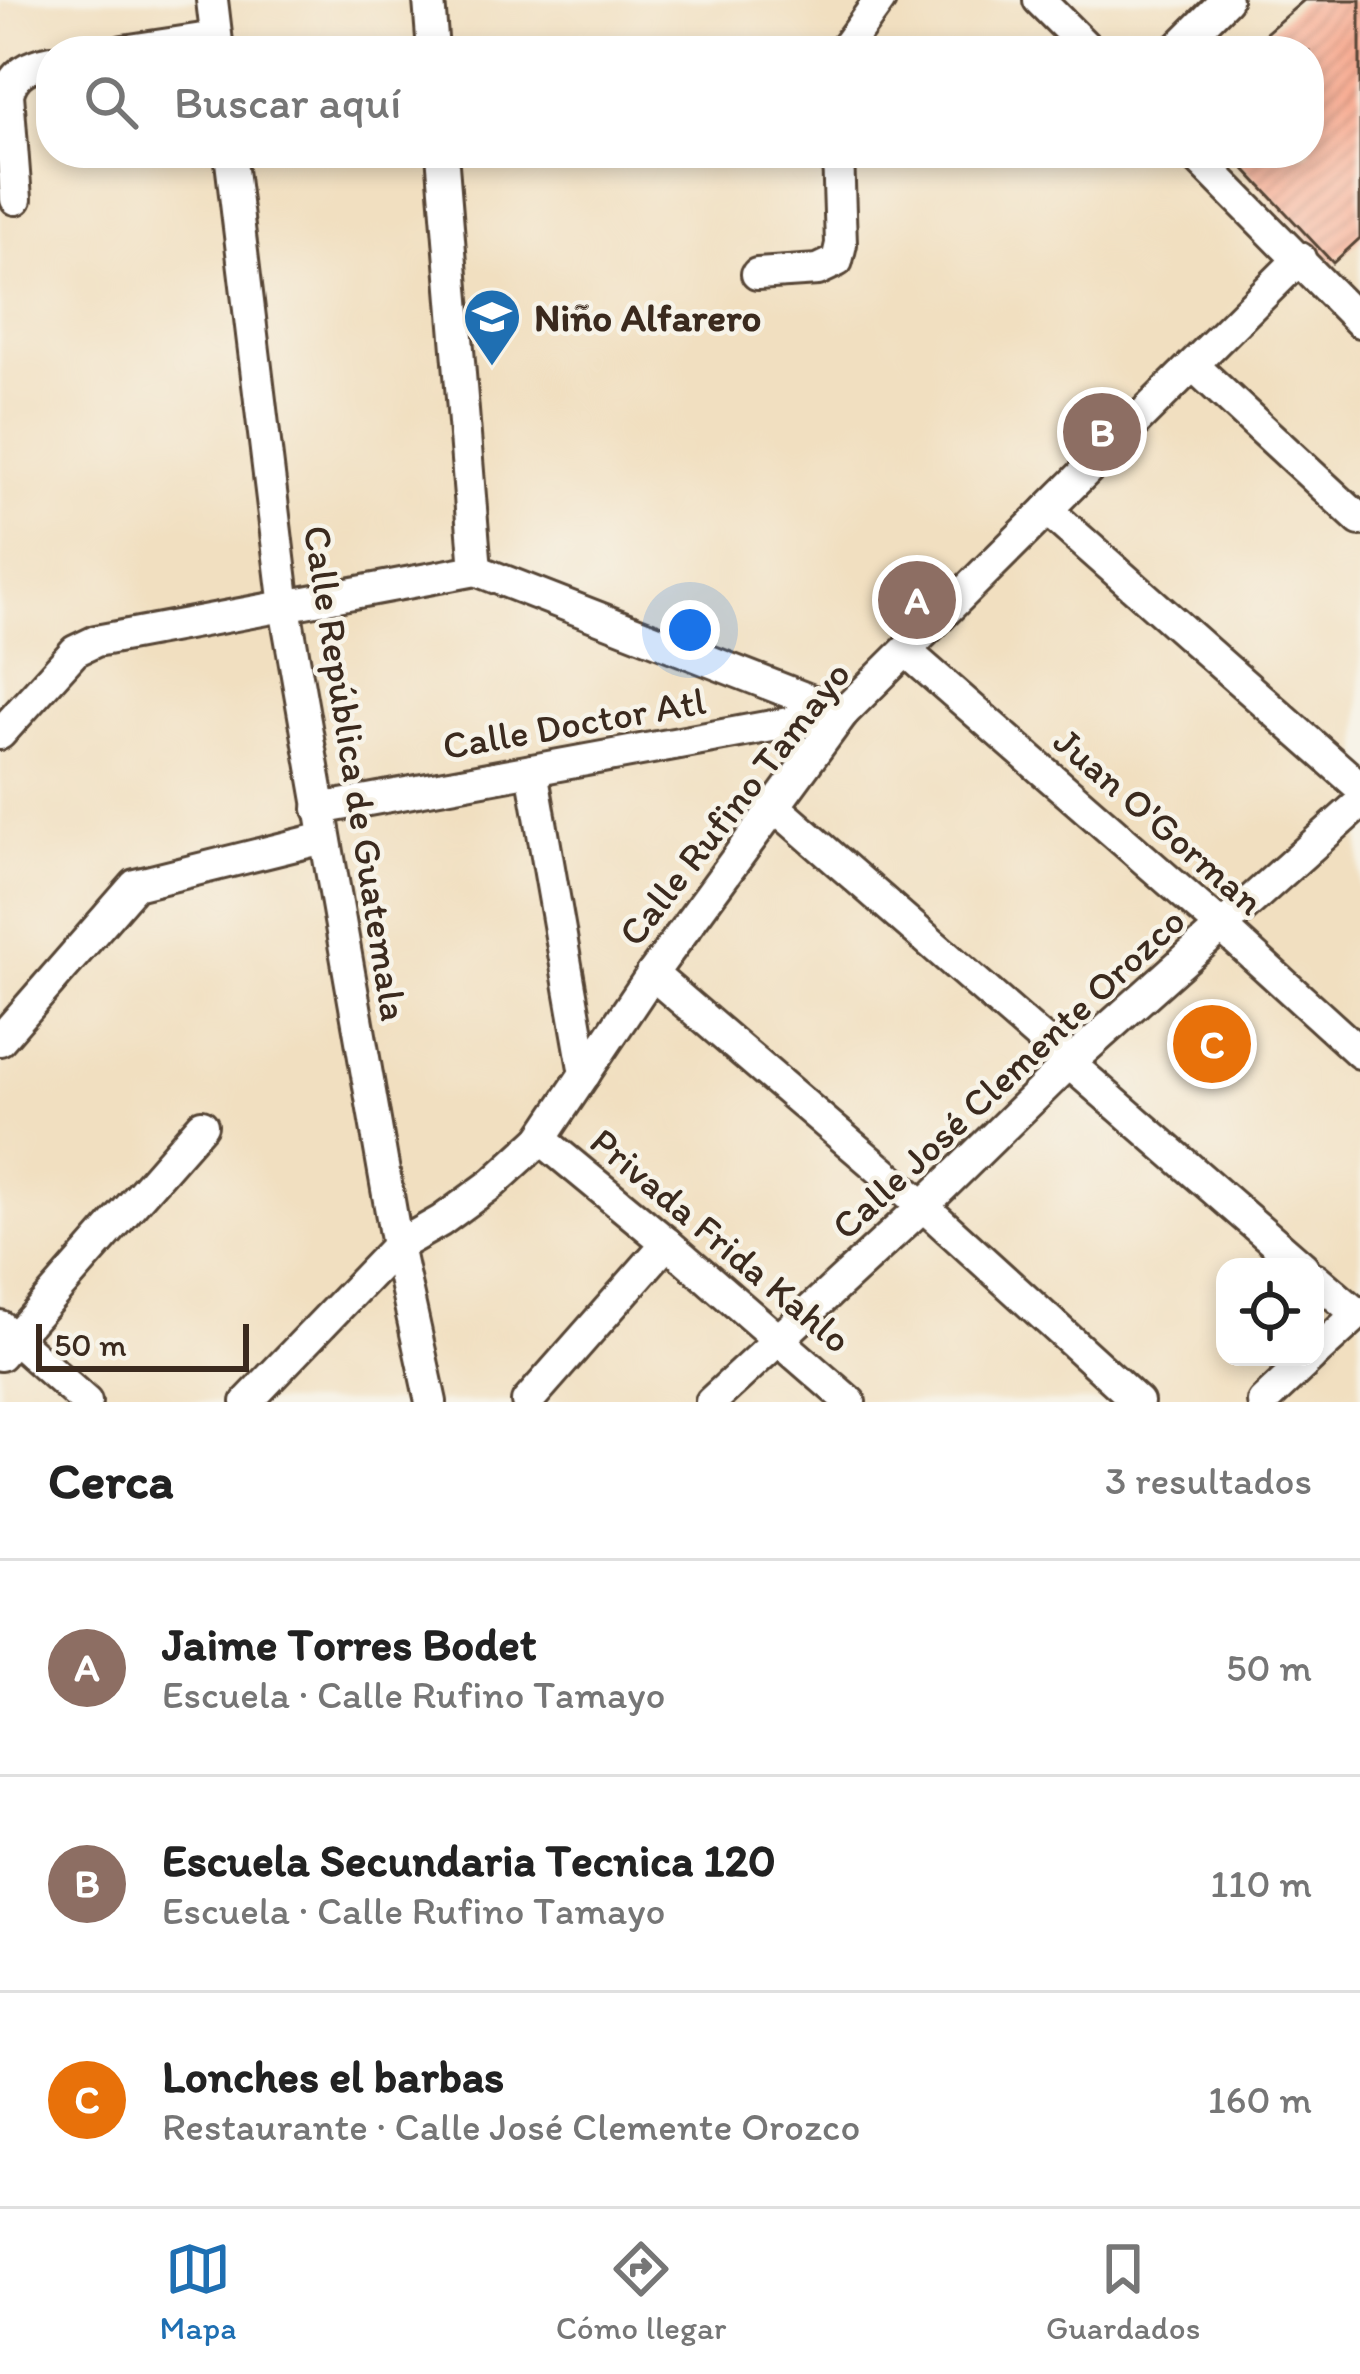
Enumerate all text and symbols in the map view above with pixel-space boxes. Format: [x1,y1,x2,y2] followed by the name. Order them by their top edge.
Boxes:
[36,36,1324,168] search box
[78,69,144,135] icon: search
[174,75,401,129] text: Buscar aquí
[461,286,523,368] school or university icon: Niño Alfarero
[534,294,761,341] place label: Niño Alfarero
[1063,387,1141,477] pin: B
[294,522,418,1024] street label: Calle República de Guatemala
[878,555,956,645] pin: A
[660,600,720,660] your location
[608,651,860,955] street label: Calle Rufino Tamayo
[439,677,709,769] street label: Calle Doctor Atl
[1045,717,1273,925] street label: Juan O'Gorman
[822,897,1194,1249] street label: Calle José Clemente Orozco
[1173,999,1251,1089] pin: C
[581,1117,861,1363] street label: Privada Frida Kahlo
[1216,1258,1324,1366] map controls
[1216,1258,1324,1366] button: locate
[36,1318,249,1371] scale bar
[54,1325,127,1364] text: 50 m
[48,1450,174,1511] text: Cerca
[1105,1457,1312,1504] text: 3 resultados
[162,1617,537,1671] text: Jaime Torres Bodet
[75,1644,99,1691] text: A
[1226,1644,1312,1691] text: 50 m
[162,1671,666,1718] text: Escuela · Calle Rufino Tamayo
[162,1833,776,1887] text: Escuela Secundaria Tecnica 120
[74,1860,100,1907] text: B
[1210,1860,1312,1907] text: 110 m
[162,1887,666,1934] text: Escuela · Calle Rufino Tamayo
[162,2049,504,2103] text: Lonches el barbas
[74,2076,100,2123] text: C
[1208,2076,1312,2123] text: 160 m
[162,2103,860,2150] text: Restaurante · Calle José Clemente Orozco
[160,2236,236,2347] tab: Mapa
[556,2236,727,2347] tab: Cómo llegar
[1046,2236,1200,2347] tab: Guardados

